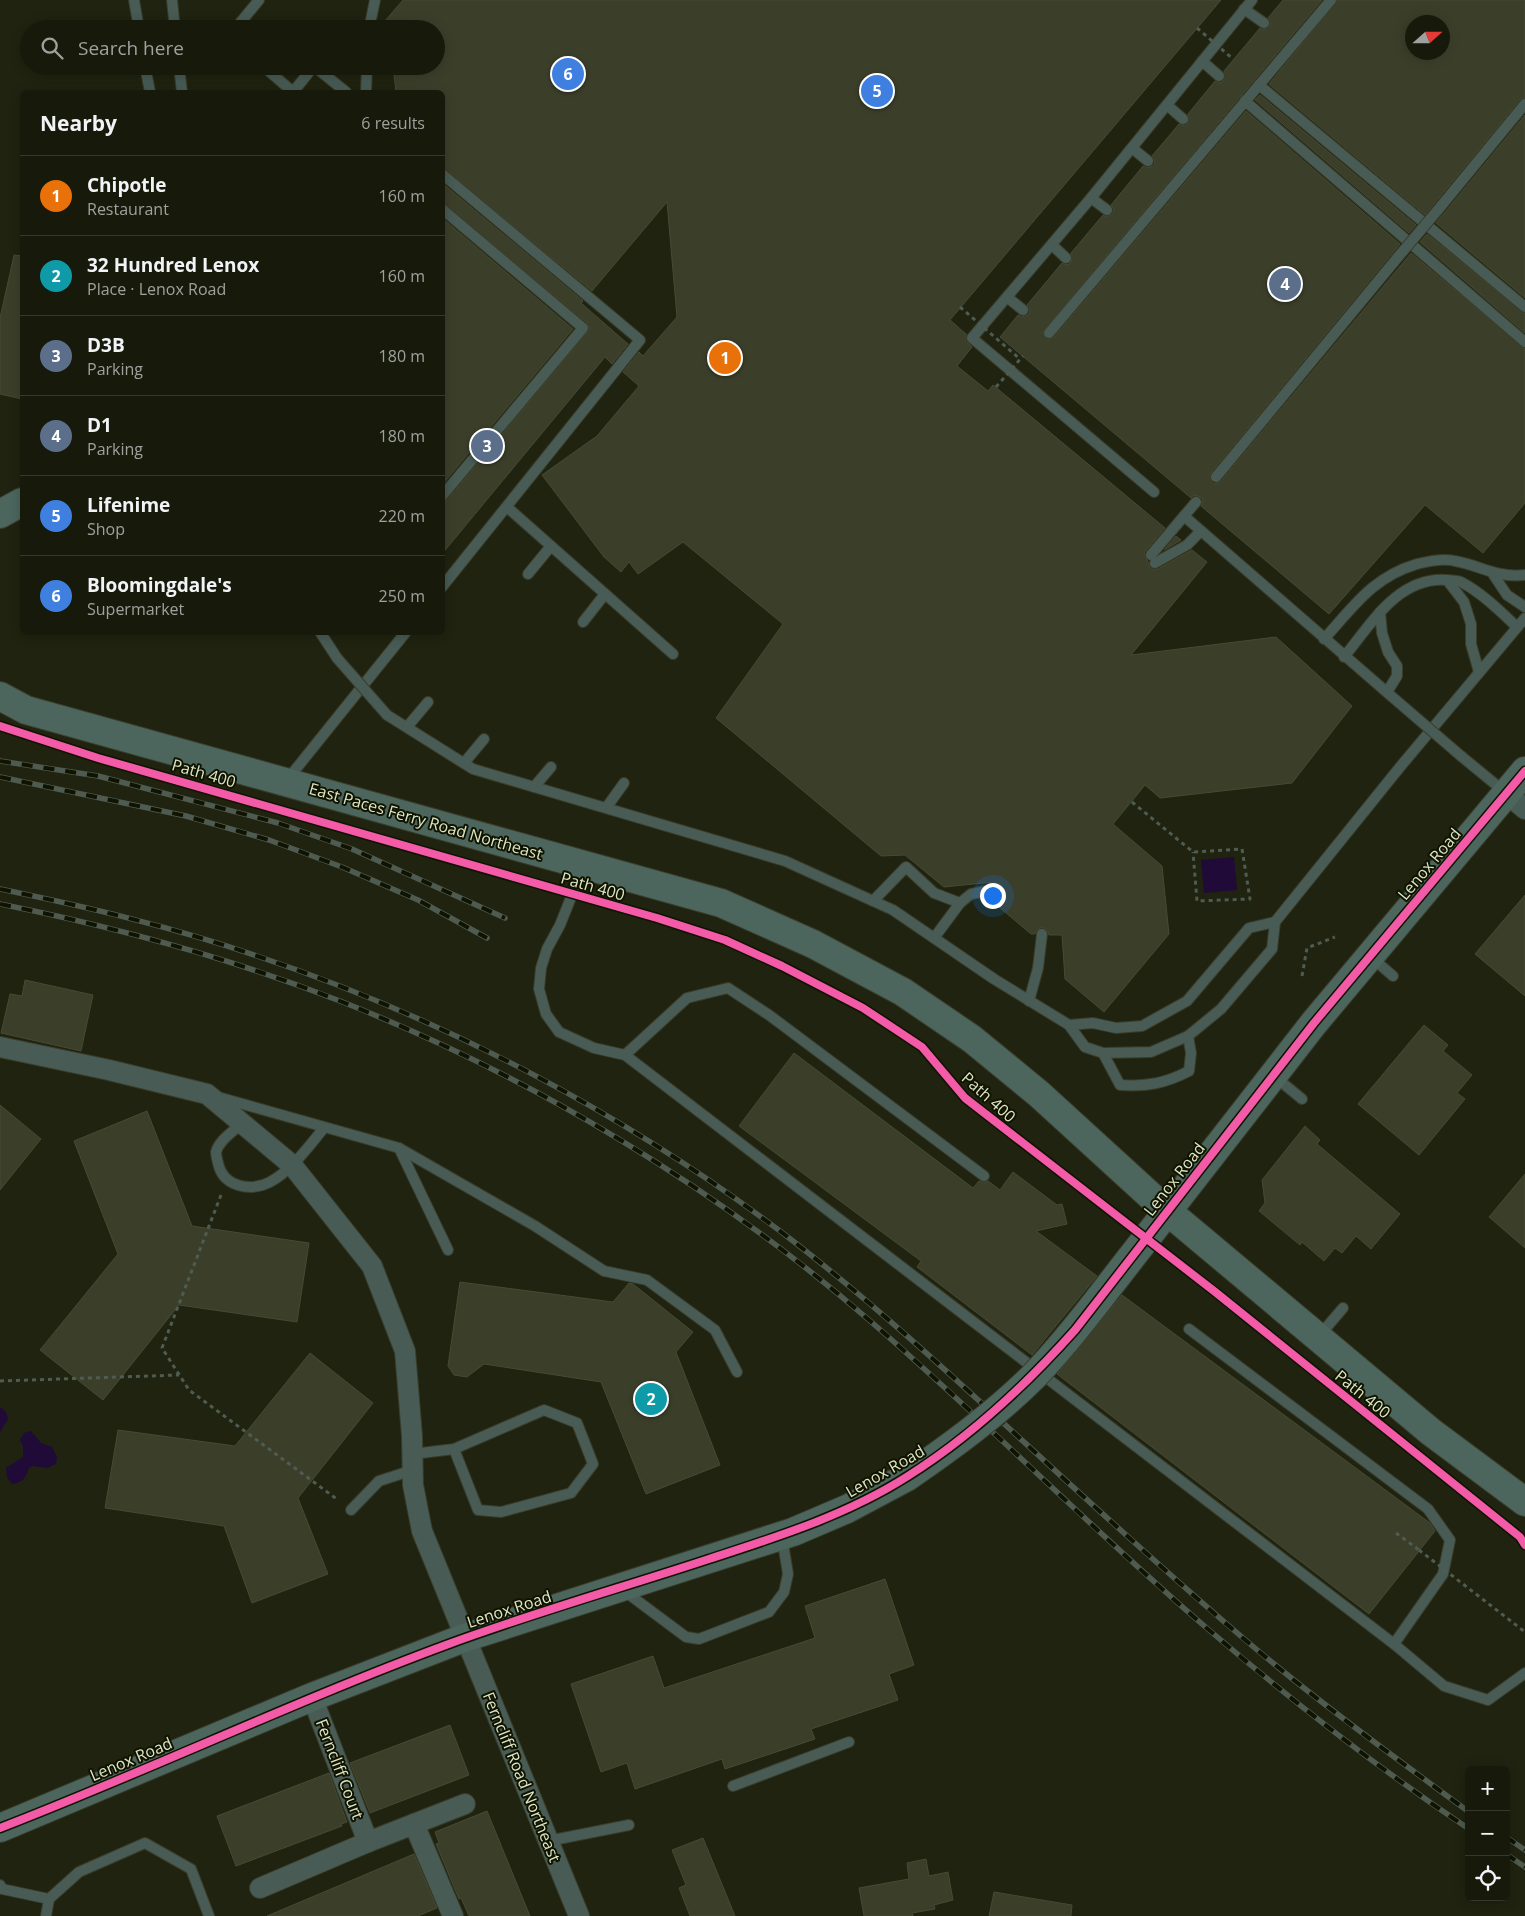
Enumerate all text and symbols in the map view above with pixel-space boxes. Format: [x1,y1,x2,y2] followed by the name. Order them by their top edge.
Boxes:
[1405,15,1450,60] north arrow
[20,20,445,75] search box
[38,34,66,62] icon: search
[78,35,184,61] text: Search here
[552,55,584,93] pin: 6
[861,72,893,110] pin: 5
[40,109,117,137] text: Nearby
[361,112,425,134] text: 6 results
[87,172,166,198] text: Chipotle
[51,185,61,207] text: 1
[379,185,425,207] text: 160 m
[87,198,169,220] text: Restaurant
[87,252,259,278] text: 32 Hundred Lenox
[51,265,61,287] text: 2
[379,265,425,287] text: 160 m
[1269,265,1301,303] pin: 4
[87,278,226,300] text: Place · Lenox Road
[87,332,125,358] text: D3B
[709,339,741,377] pin: 1
[51,345,61,367] text: 3
[379,345,425,367] text: 180 m
[87,358,143,380] text: Parking
[87,412,112,438] text: D1
[51,425,61,447] text: 4
[379,425,425,447] text: 180 m
[471,427,503,465] pin: 3
[87,438,143,460] text: Parking
[87,492,170,518] text: Lifenime
[51,505,61,527] text: 5
[379,505,425,527] text: 220 m
[87,518,125,540] text: Shop
[87,572,232,598] text: Bloomingdale's
[51,585,61,607] text: 6
[379,585,425,607] text: 250 m
[87,598,184,620] text: Supermarket
[169,753,239,793] street label: Path 400
[307,777,546,865] street label: East Paces Ferry Road Northeast
[1392,823,1466,905] street label: Lenox Road
[558,866,628,906] street label: Path 400
[980,883,1006,909] your location
[957,1067,1021,1127] street label: Path 400
[1138,1138,1210,1220] street label: Lenox Road
[1331,1365,1395,1423] street label: Path 400
[635,1380,667,1418] pin: 2
[842,1440,928,1502] street label: Lenox Road
[464,1585,554,1633] street label: Lenox Road
[478,1689,566,1866] street label: Ferncliff Road Northeast
[311,1716,369,1823] street label: Ferncliff Court
[86,1732,176,1786] street label: Lenox Road
[1465,1766,1510,1901] map controls
[1465,1766,1510,1811] button: +
[1465,1811,1510,1856] button: −
[1465,1856,1510,1901] button: locate

